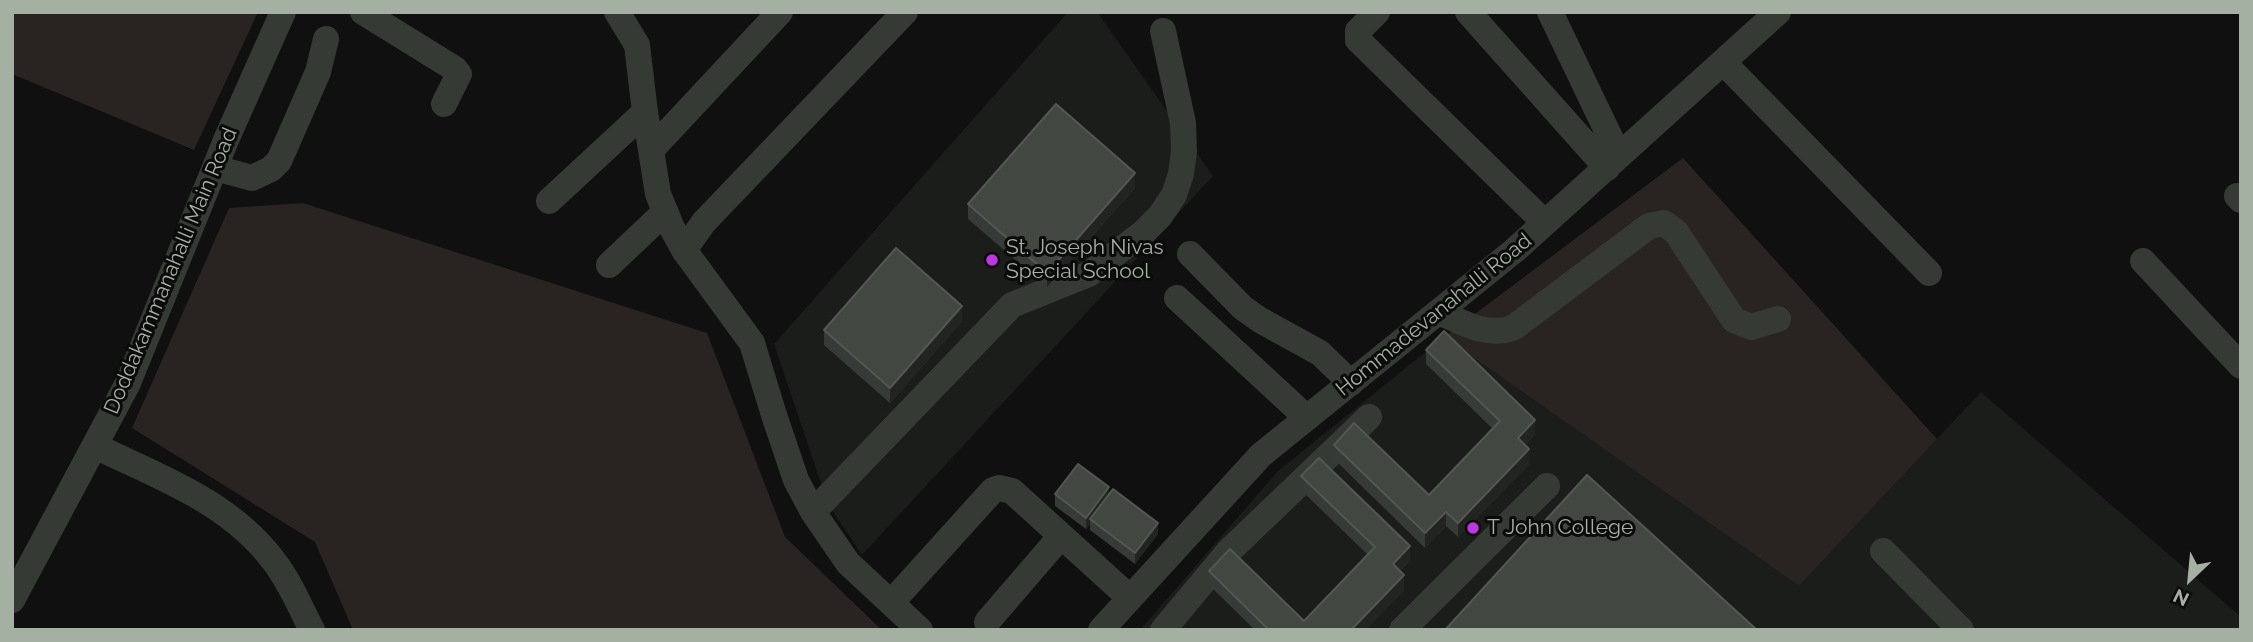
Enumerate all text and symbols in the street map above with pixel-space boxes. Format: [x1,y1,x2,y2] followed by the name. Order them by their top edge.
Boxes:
[99,124,243,418] street label: Doddakammanahalli Main Road
[1331,228,1537,402] street label: Hommadevanahalli Road
[1006,235,1164,285] place label: St. Joseph Nivas Special School
[984,252,1000,268] marker: St. Joseph Nivas Special School
[1487,515,1633,541] place label: T John College
[1465,520,1481,536] marker: T John College
[2155,544,2225,614] north arrow
[2169,585,2192,611] text: N

